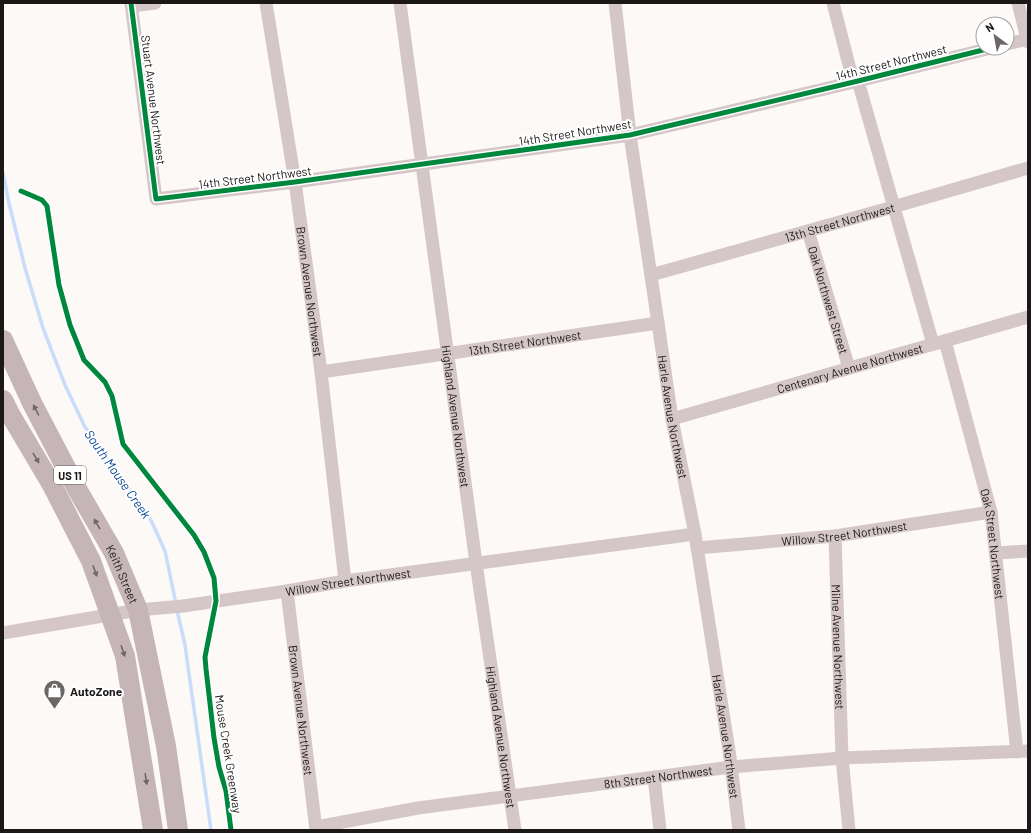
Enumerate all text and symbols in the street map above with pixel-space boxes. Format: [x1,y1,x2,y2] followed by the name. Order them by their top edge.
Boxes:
[975,16,1015,56] north arrow
[983,20,996,35] text: N
[139,34,169,166] street label: Stuart Avenue Northwest
[834,41,948,83] street label: 14th Street Northwest
[518,116,632,148] street label: 14th Street Northwest
[198,163,312,191] street label: 14th Street Northwest
[783,200,896,244] street label: 13th Street Northwest
[294,226,326,358] street label: Brown Avenue Northwest
[806,244,851,356] street label: Oak Northwest Street
[468,327,582,357] street label: 13th Street Northwest
[775,340,925,396] street label: Centenary Avenue Northwest
[439,344,473,488] street label: Highland Avenue Northwest
[656,354,691,480] street label: Harle Avenue Northwest
[32,404,39,416] one-way arrow
[81,426,155,522] water label: South Mouse Creek
[33,452,40,464] one-way arrow
[54,466,86,484] road number: US 11
[978,487,1007,600] street label: Oak Street Northwest
[94,518,101,530] one-way arrow
[781,518,908,548] street label: Willow Street Northwest
[104,542,141,605] street label: Keith Street
[284,565,412,598] street label: Willow Street Northwest
[92,566,98,578] one-way arrow
[830,584,847,710] street label: Milne Avenue Northwest
[287,644,316,776] street label: Brown Avenue Northwest
[121,645,127,657] one-way arrow
[484,665,519,809] street label: Highland Avenue Northwest
[710,673,742,799] street label: Harle Avenue Northwest
[42,678,68,711] shop icon: AutoZone
[70,684,123,698] place label: AutoZone
[213,694,245,815] street label: Mouse Creek Greenway
[603,762,713,791] street label: 8th Street Northwest
[143,773,149,785] one-way arrow

